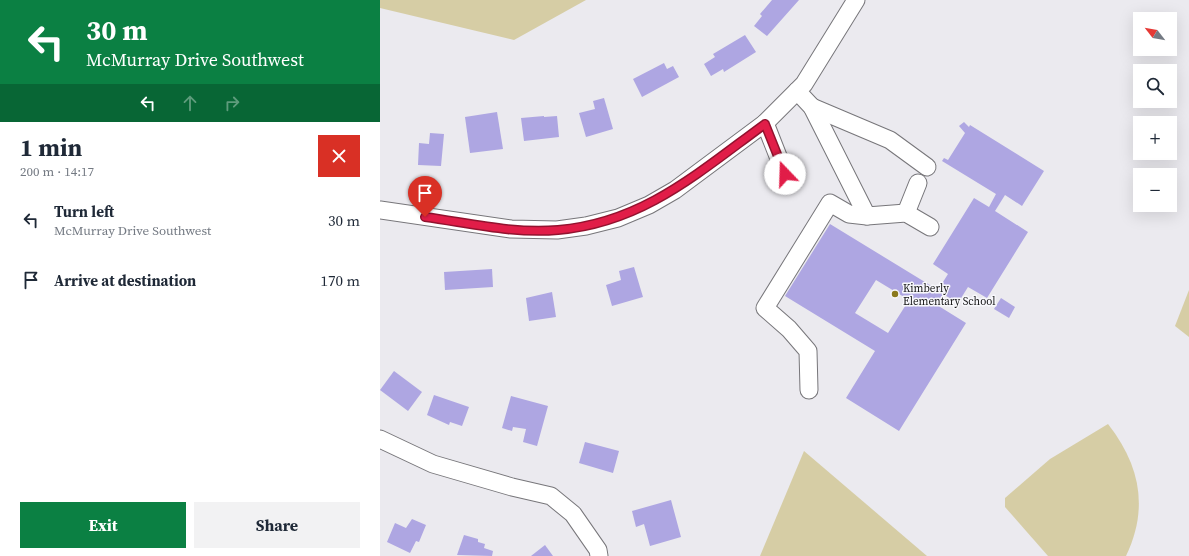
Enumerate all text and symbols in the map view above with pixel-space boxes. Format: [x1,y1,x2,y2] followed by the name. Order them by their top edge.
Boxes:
[86,11,148,49] text: 30 m
[1133,12,1177,56] north arrow
[1133,12,1177,212] map controls
[20,16,72,68] icon: left
[86,47,304,72] text: McMurray Drive Southwest
[1133,64,1177,108] button: search
[137,92,159,114] icon: left
[179,92,201,114] icon: ahead
[221,92,243,114] icon: right
[1133,116,1177,160] button: +
[20,131,82,164] text: 1 min
[318,135,360,177] button: close
[764,153,806,195] position arrow
[20,163,94,180] text: 200 m · 14:17
[1133,168,1177,212] button: −
[408,176,442,217] pin
[414,182,436,204] icon: arrive
[54,201,114,222] text: Turn left
[20,209,42,231] icon: left
[328,210,360,231] text: 30 m
[54,222,211,239] text: McMurray Drive Southwest
[20,269,42,291] icon: arrive
[54,270,196,291] text: Arrive at destination
[320,270,360,291] text: 170 m
[903,281,995,309] place label: Kimberly Elementary School
[890,289,900,299] marker: Kimberly Elementary School
[20,502,186,548] button: Exit
[194,502,360,548] button: Share

